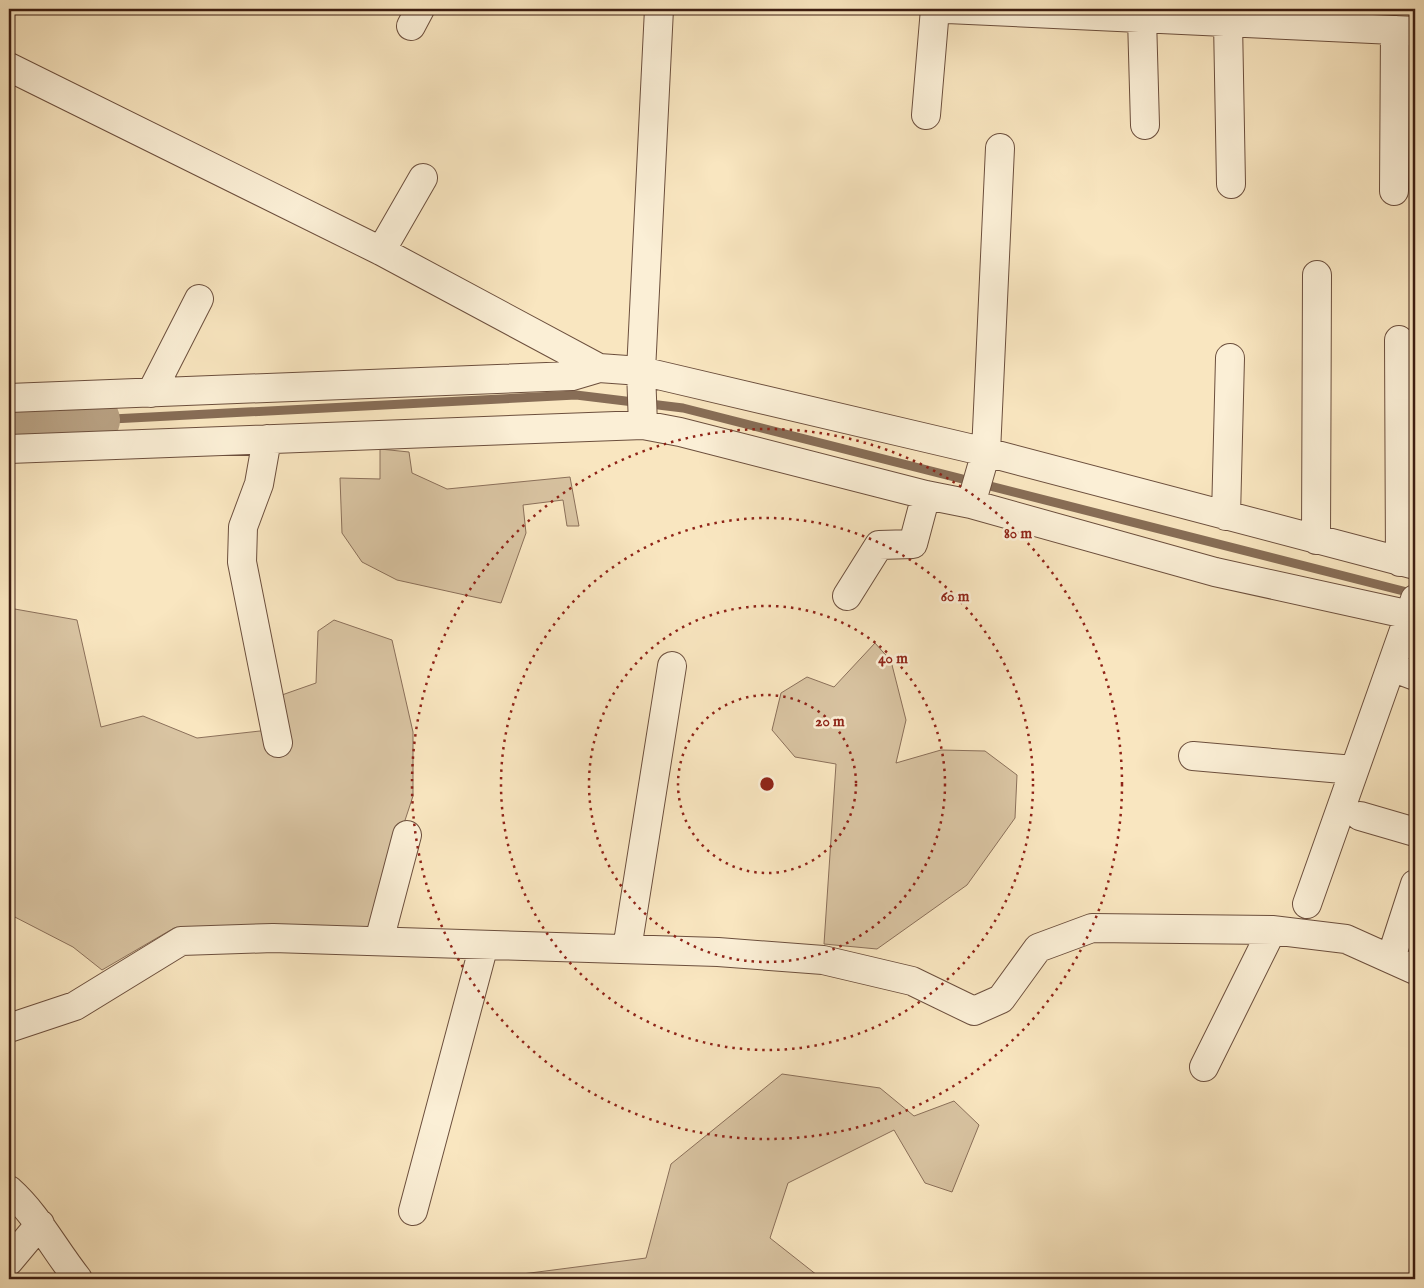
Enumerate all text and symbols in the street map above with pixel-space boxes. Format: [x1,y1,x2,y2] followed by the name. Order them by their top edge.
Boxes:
[1004,524,1032,543] text: 80 m
[941,587,970,606] text: 60 m
[878,649,908,668] text: 40 m
[815,712,845,731] text: 20 m
[758,775,776,793] centre of rings

